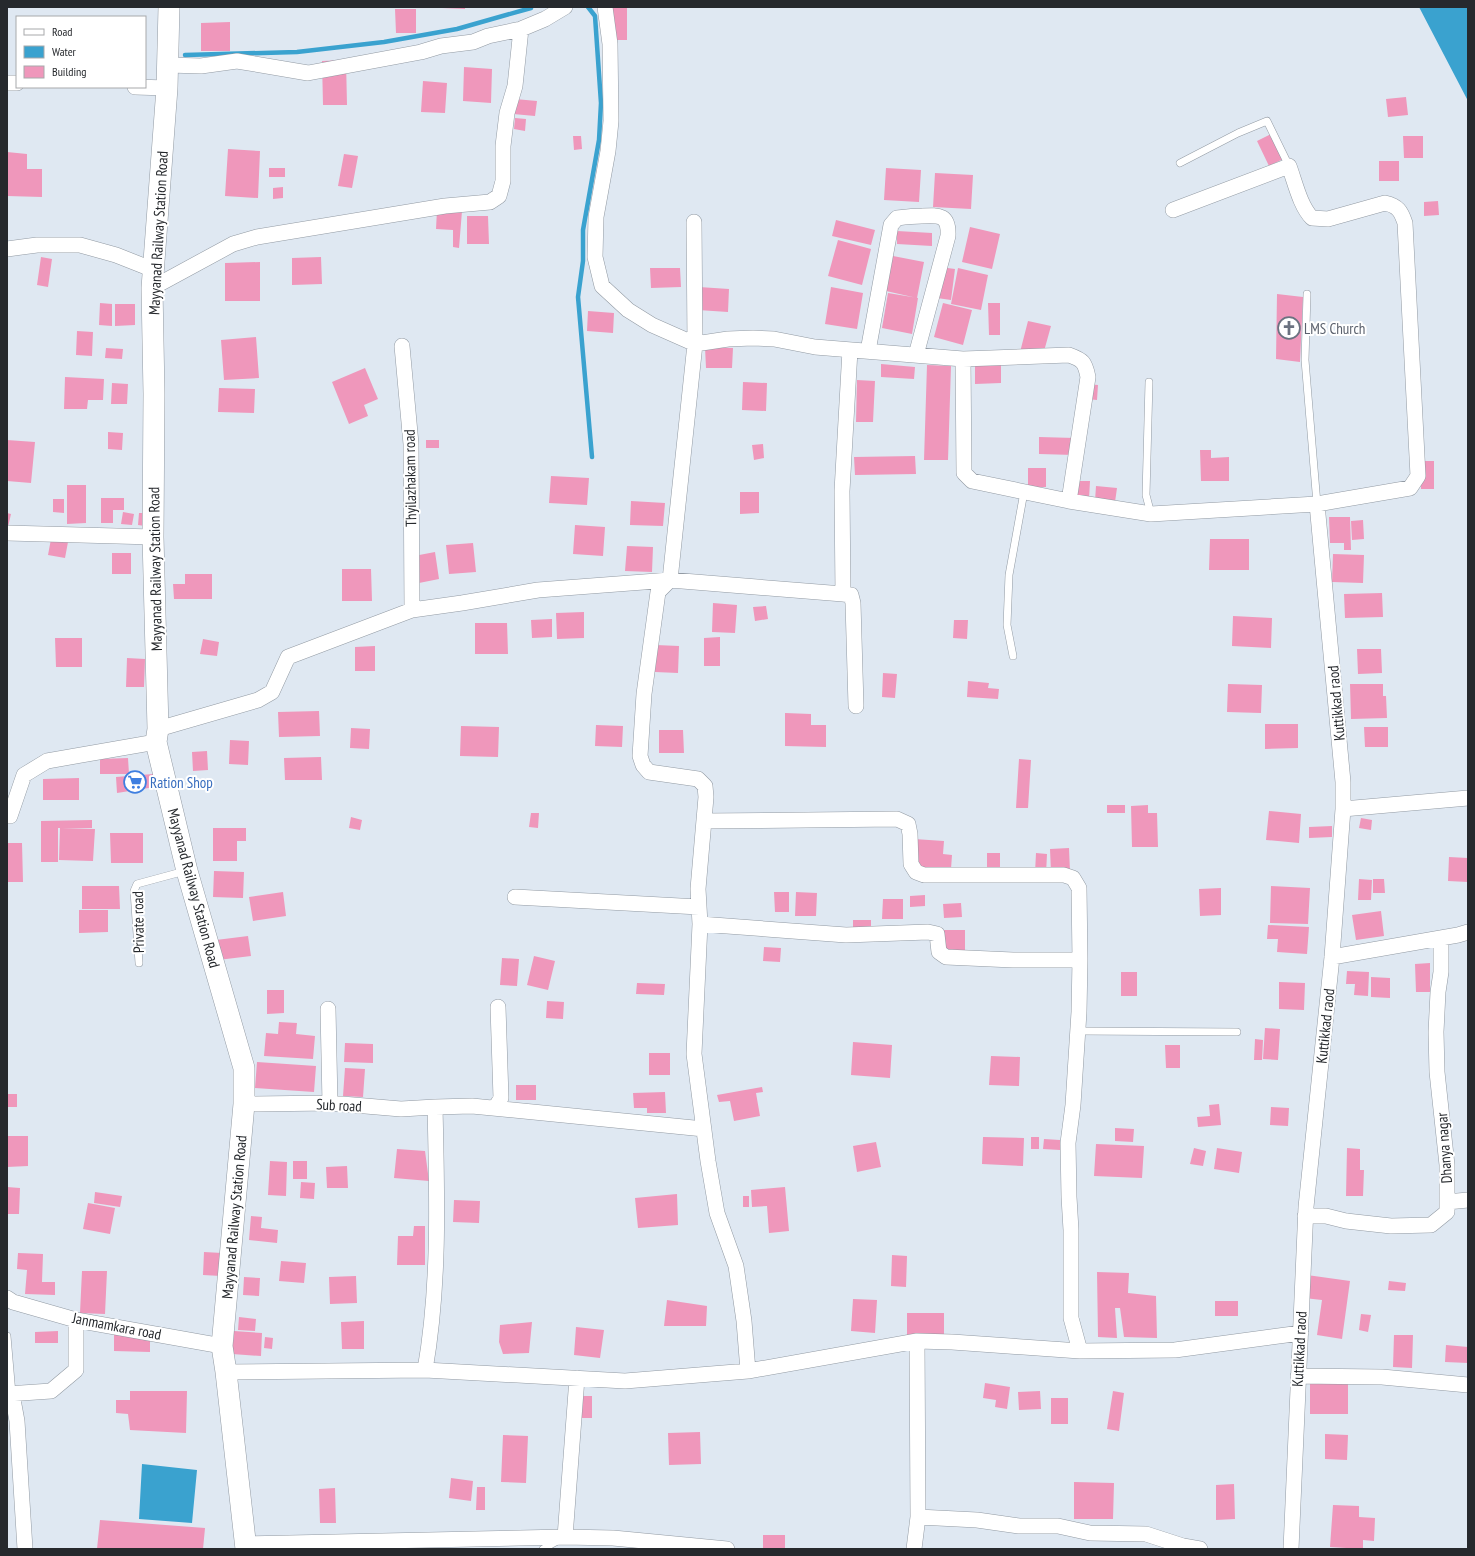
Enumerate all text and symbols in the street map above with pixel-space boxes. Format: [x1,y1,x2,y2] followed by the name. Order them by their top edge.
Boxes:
[16,16,146,88] legend
[52,24,72,39] text: Road
[52,44,77,59] text: Water
[52,64,87,79] text: Building
[144,150,172,316] street label: Mayyanad Railway Station Road
[1276,315,1302,341] church icon: LMS Church
[1304,319,1365,338] place label: LMS Church
[400,429,420,527] street label: Thyilazhakam road
[144,487,166,651] street label: Mayyanad Railway Station Road
[1323,665,1349,741] street label: Kuttikkad raod
[122,769,148,795] supermarket icon: Ration Shop
[150,773,213,792] place label: Ration Shop
[164,806,224,970] street label: Mayyanad Railway Station Road
[128,891,148,953] street label: Private road
[1312,987,1338,1065] street label: Kuttikkad raod
[316,1094,362,1116] street label: Sub road
[1432,1111,1456,1184] street label: Dhanya nagar
[217,1134,251,1300] street label: Mayyanad Railway Station Road
[70,1308,163,1344] street label: Janmamkara road
[1288,1311,1310,1387] street label: Kuttikkad raod

